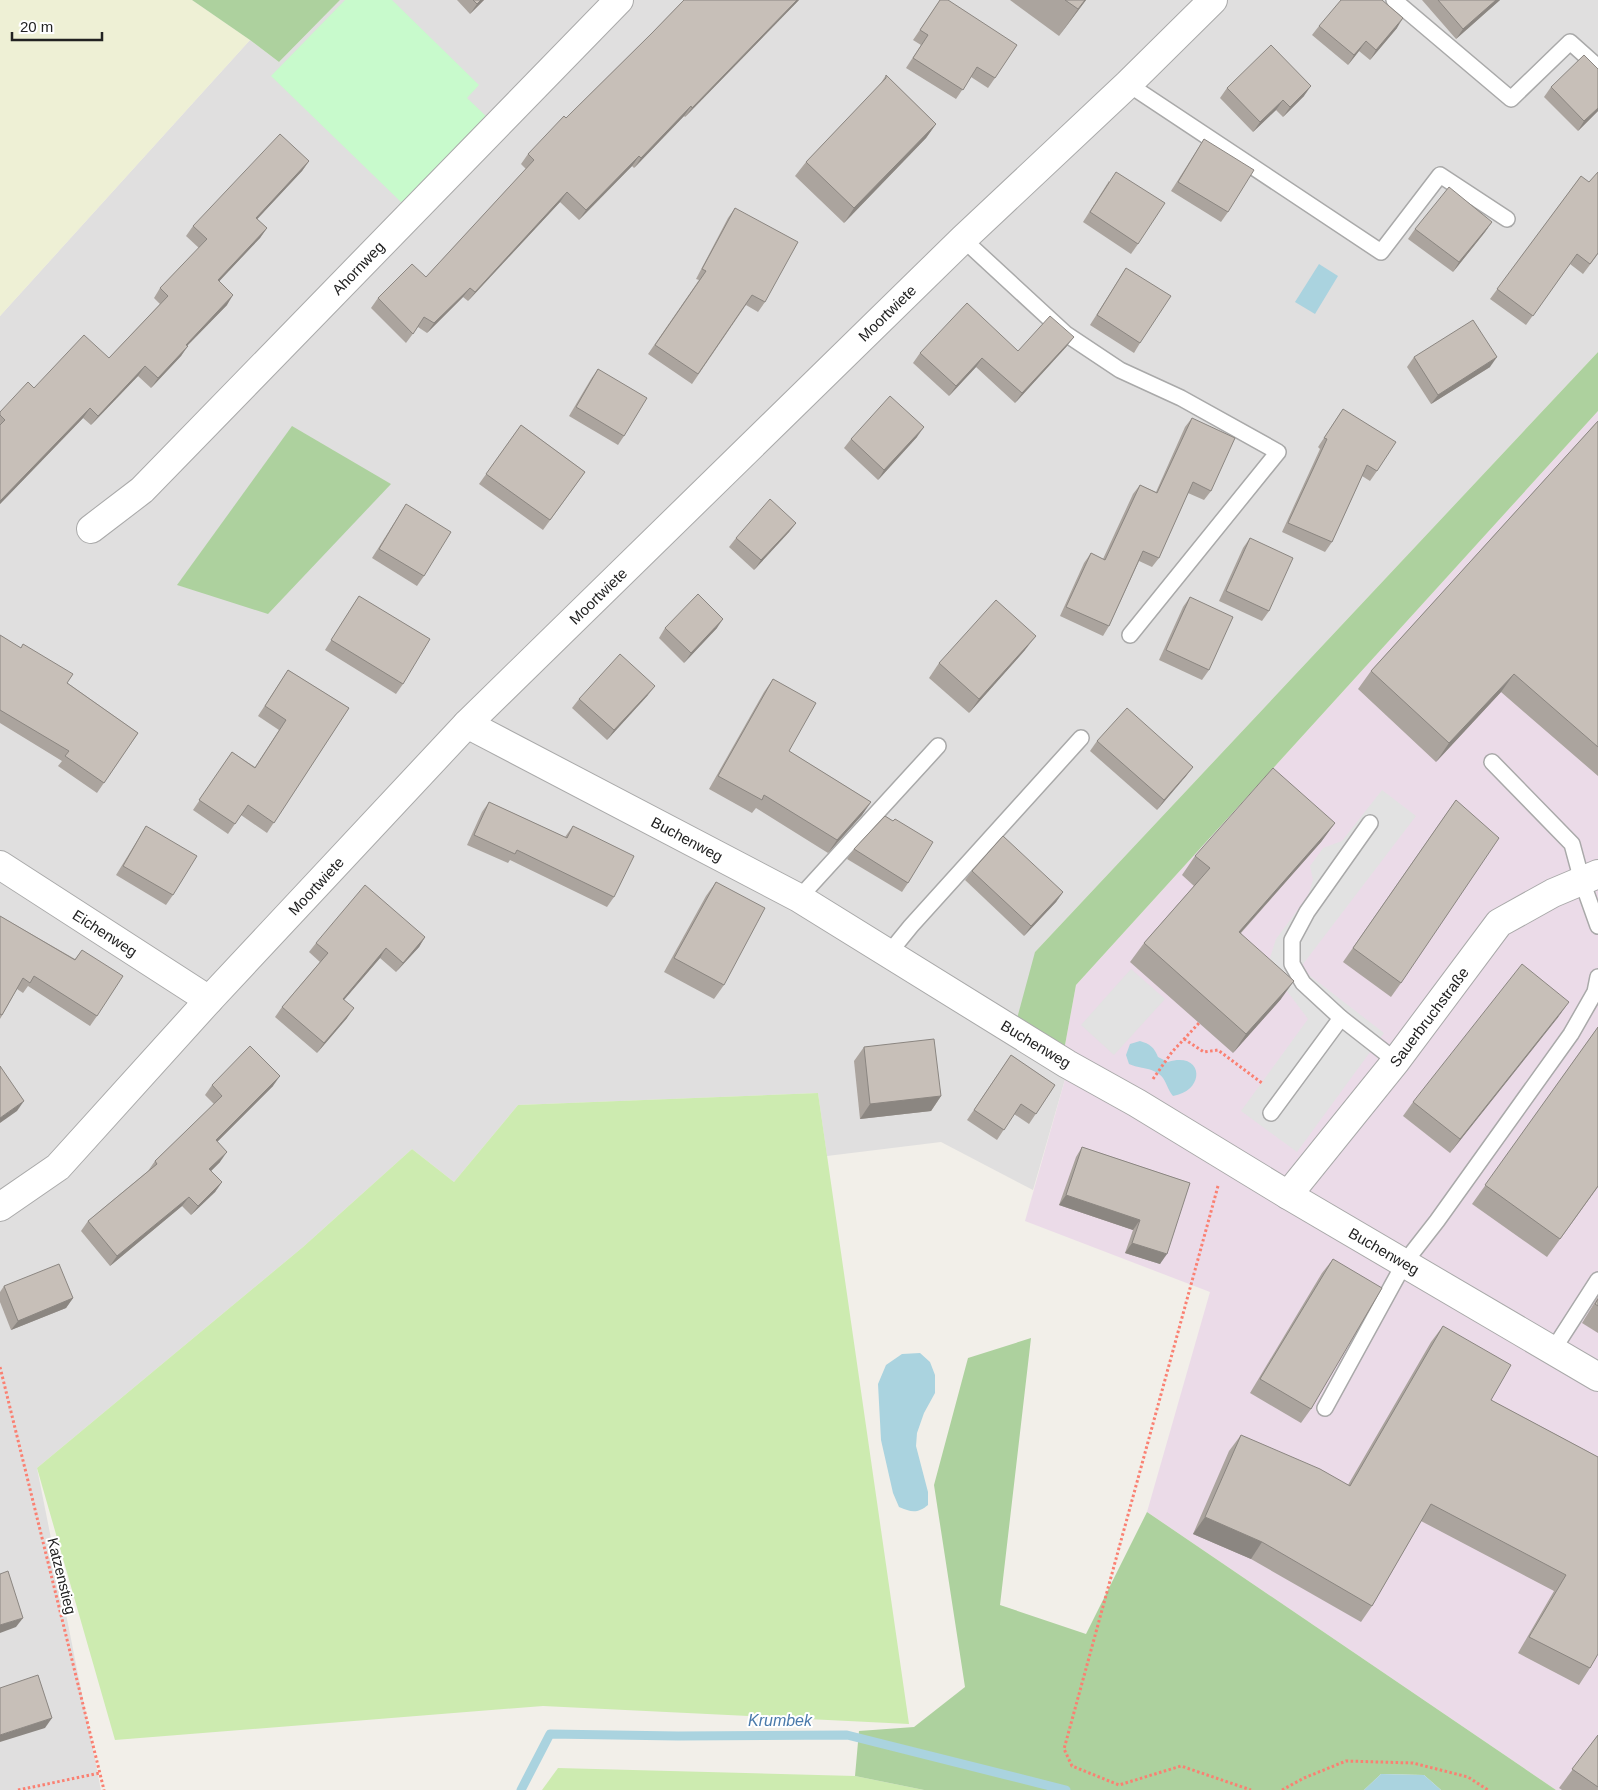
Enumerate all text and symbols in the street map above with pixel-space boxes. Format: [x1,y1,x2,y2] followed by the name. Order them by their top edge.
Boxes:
[12,10,102,42] scale bar
[20,18,53,35] text: 20 m
[328,238,388,298] street label: Ahornweg
[855,281,919,345] street label: Moortwiete
[566,564,630,628] street label: Moortwiete
[648,813,726,865] street label: Buchenweg
[285,853,347,919] street label: Moortwiete
[70,906,140,960] street label: Eichenweg
[1386,964,1472,1070] street label: Sauerbruchstraße
[998,1017,1074,1071] street label: Buchenweg
[1346,1224,1422,1278] street label: Buchenweg
[44,1536,80,1616] street label: Katzenstieg
[748,1712,813,1729] water label: Krumbek

